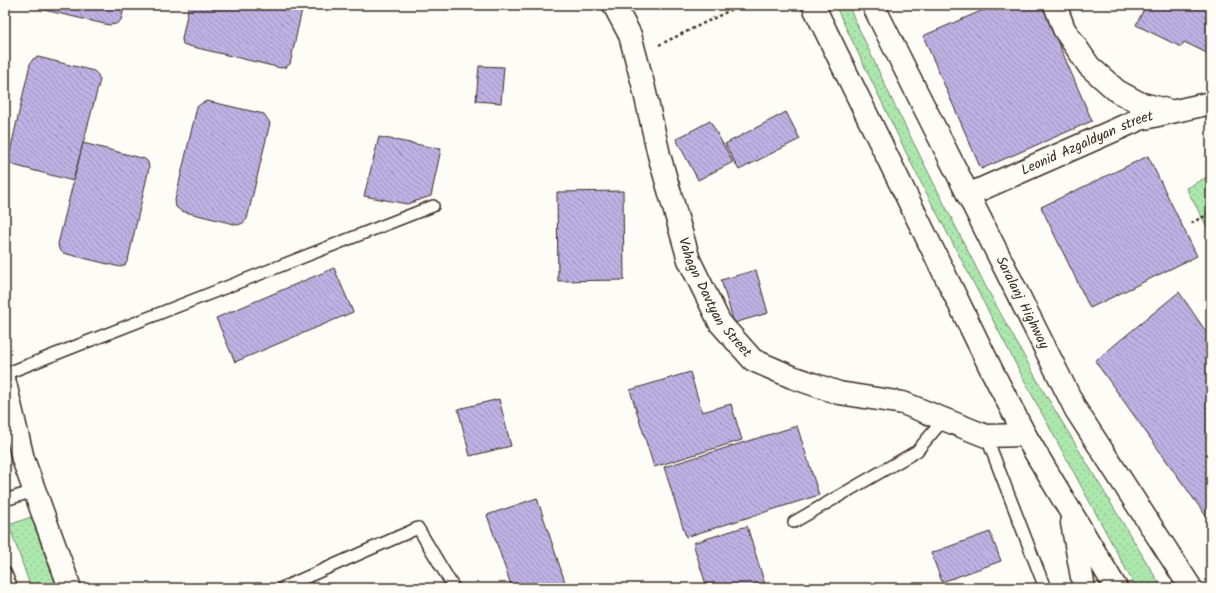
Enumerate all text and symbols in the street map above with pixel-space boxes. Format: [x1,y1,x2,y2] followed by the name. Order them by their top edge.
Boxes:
[1017,105,1156,181] street label: Leonid Azgaldyan street
[672,235,757,363] street label: Vahagn Davtyan Street
[990,252,1055,353] street label: Saralanj Highway

